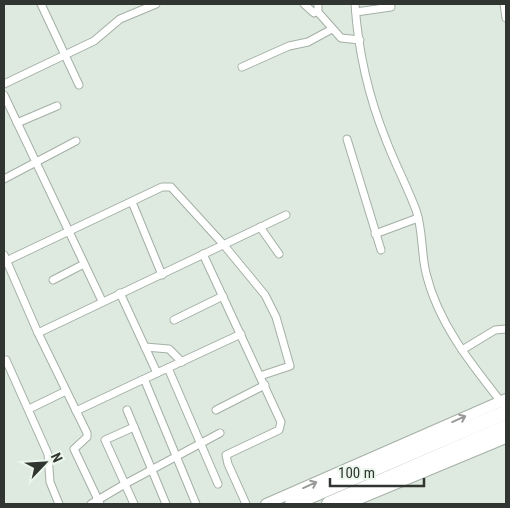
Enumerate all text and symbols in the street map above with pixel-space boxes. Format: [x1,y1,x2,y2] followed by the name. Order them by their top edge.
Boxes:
[451,414,466,424] one-way arrow
[20,438,70,488] north arrow
[48,450,66,465] text: N
[330,456,424,488] scale bar
[338,464,375,482] text: 100 m
[302,479,317,489] one-way arrow

